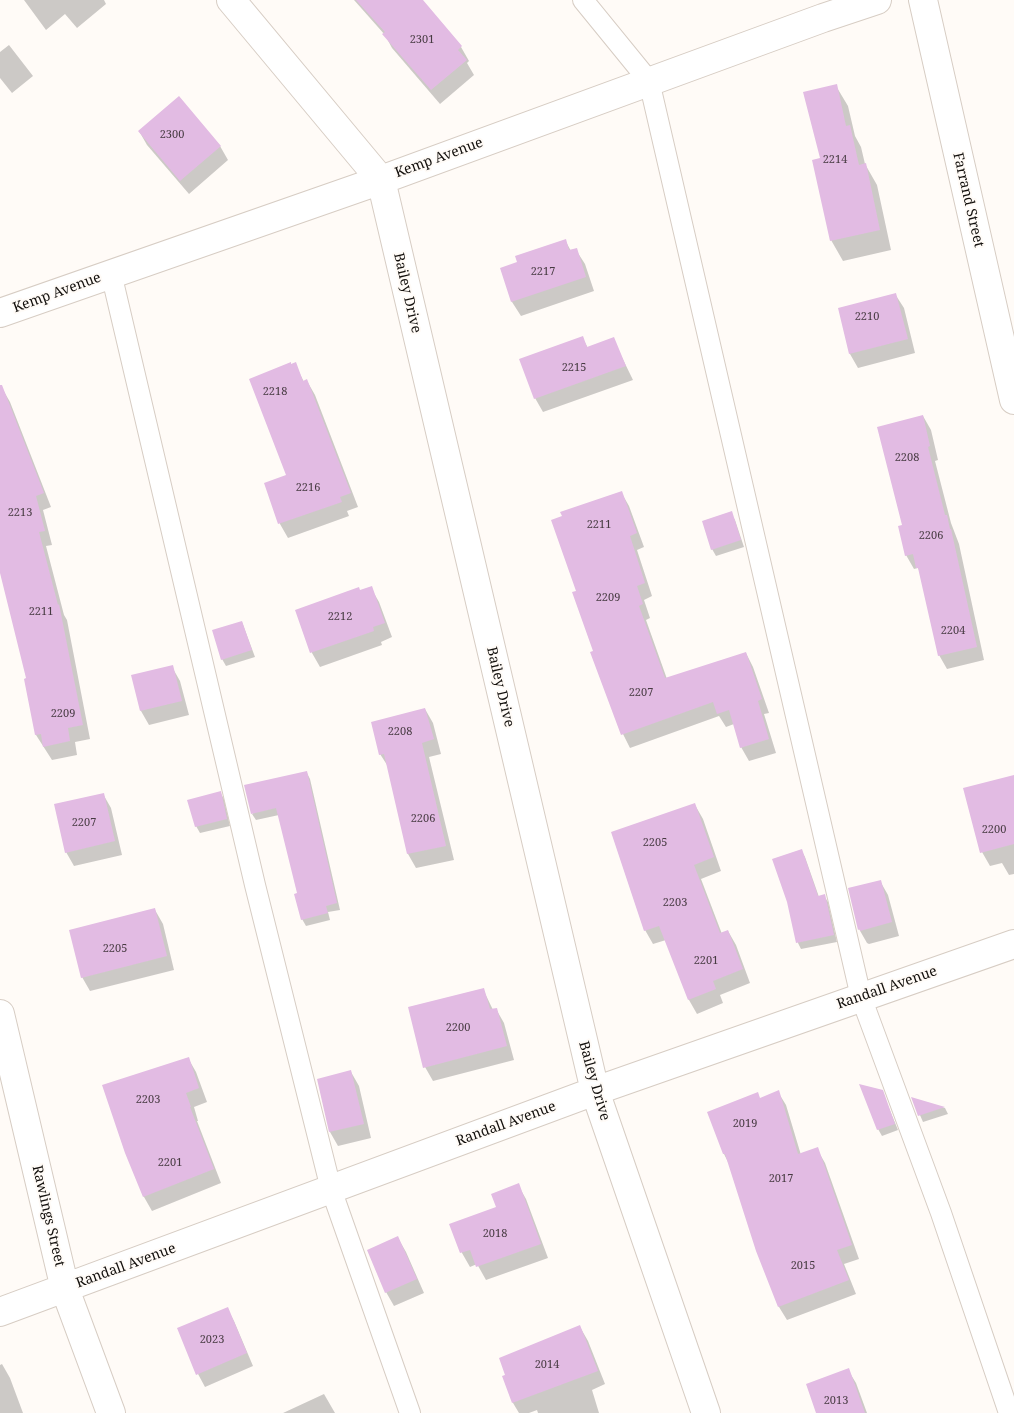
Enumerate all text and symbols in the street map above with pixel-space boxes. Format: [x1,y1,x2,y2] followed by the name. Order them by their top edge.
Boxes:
[410,33,434,47] house number: 2301
[160,128,184,142] house number: 2300
[393,134,485,182] street label: Kemp Avenue
[949,151,987,249] street label: Farrand Street
[823,153,847,167] house number: 2214
[390,251,424,335] street label: Bailey Drive
[531,265,555,279] house number: 2217
[11,269,103,317] street label: Kemp Avenue
[855,310,879,324] house number: 2210
[562,361,586,375] house number: 2215
[263,385,287,399] house number: 2218
[895,451,919,465] house number: 2208
[296,481,320,495] house number: 2216
[8,506,32,520] house number: 2213
[587,518,611,532] house number: 2211
[919,529,943,543] house number: 2206
[596,591,620,605] house number: 2209
[29,605,53,619] house number: 2211
[328,610,352,624] house number: 2212
[941,624,965,638] house number: 2204
[483,645,517,729] street label: Bailey Drive
[629,686,653,700] house number: 2207
[51,707,75,721] house number: 2209
[388,725,412,739] house number: 2208
[411,812,435,826] house number: 2206
[72,816,96,830] house number: 2207
[982,823,1006,837] house number: 2200
[643,836,667,850] house number: 2205
[663,896,687,910] house number: 2203
[103,942,127,956] house number: 2205
[694,954,718,968] house number: 2201
[835,963,939,1013] street label: Randall Avenue
[446,1021,470,1035] house number: 2200
[575,1039,613,1123] street label: Bailey Drive
[136,1093,160,1107] house number: 2203
[454,1098,558,1150] street label: Randall Avenue
[733,1117,757,1131] house number: 2019
[158,1156,182,1170] house number: 2201
[28,1164,68,1268] street label: Rawlings Street
[769,1172,793,1186] house number: 2017
[483,1227,507,1241] house number: 2018
[74,1240,178,1292] street label: Randall Avenue
[791,1259,815,1273] house number: 2015
[200,1333,224,1347] house number: 2023
[535,1358,559,1372] house number: 2014
[824,1394,848,1408] house number: 2013

